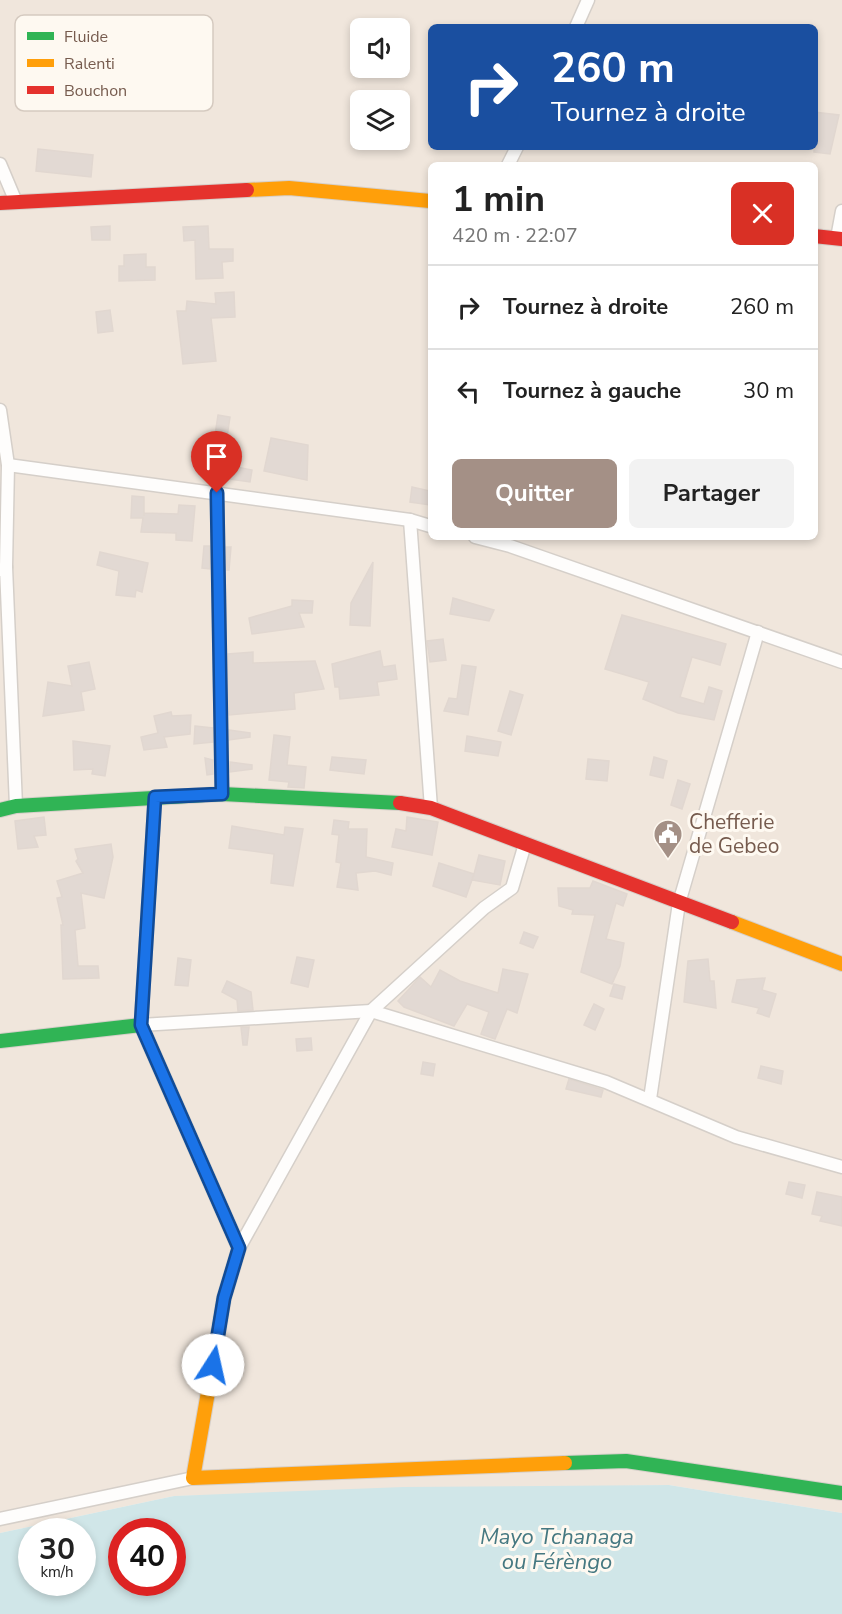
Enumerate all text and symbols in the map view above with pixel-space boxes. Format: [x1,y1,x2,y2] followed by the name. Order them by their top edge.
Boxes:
[15,15,213,111] legend
[350,18,410,150] map controls
[350,18,410,78] button: sound
[64,26,108,48] text: Fluide
[551,40,675,97] text: 260 m
[452,48,530,126] icon: right
[64,53,115,75] text: Ralenti
[64,80,127,102] text: Bouchon
[350,90,410,150] button: layers
[551,94,746,131] text: Tournez à droite
[452,175,545,224] text: 1 min
[731,182,794,245] button: close
[452,222,578,249] text: 420 m · 22:07
[452,291,485,324] icon: right
[503,292,668,322] text: Tournez à droite
[730,292,794,322] text: 260 m
[452,375,485,408] icon: left
[503,376,681,406] text: Tournez à gauche
[743,376,794,406] text: 30 m
[191,431,242,493] pin
[200,440,233,473] icon: arrive
[452,459,617,528] button: Quitter
[629,459,794,528] button: Partager
[689,808,779,860] place label: Chefferie de Gebeo
[652,818,684,860] public building icon: Chefferie de Gebeo
[181,1333,245,1397] position arrow
[108,1518,186,1596] speed limit sign: 40
[480,1522,634,1577] water label: Mayo Tchanaga ou Férèngo
[39,1529,75,1570] text: 30
[40,1562,74,1582] text: km/h

